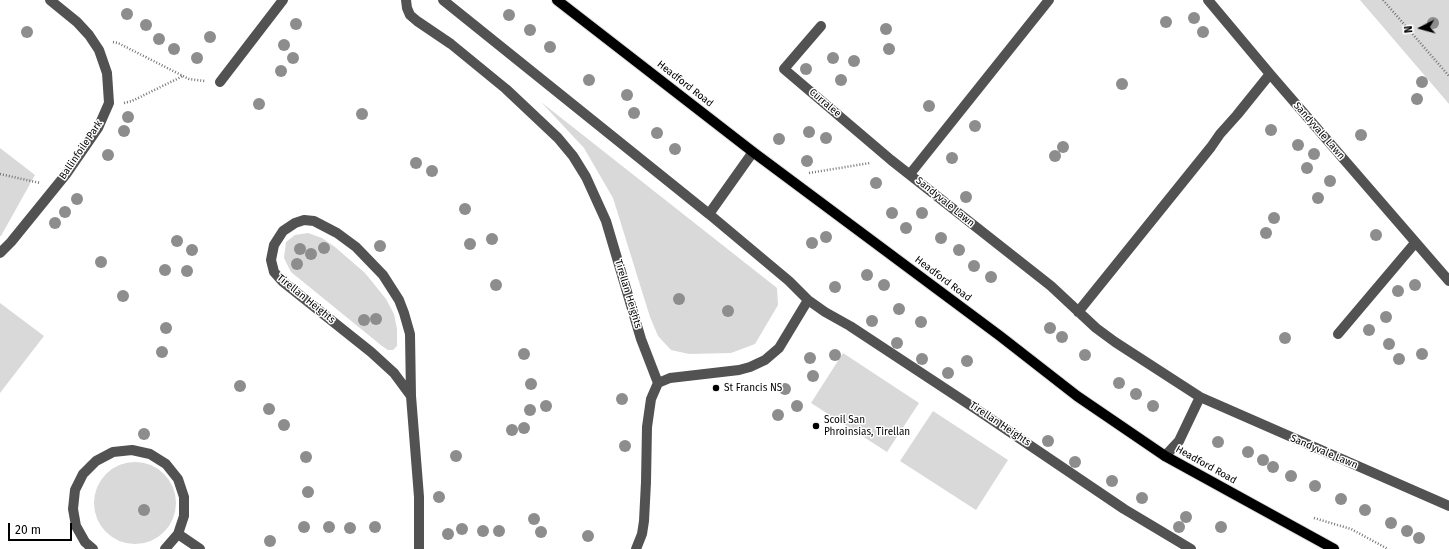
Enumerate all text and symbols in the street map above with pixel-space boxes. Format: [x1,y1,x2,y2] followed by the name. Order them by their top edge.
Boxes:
[1401,8,1441,48] north arrow
[1402,25,1415,34] text: N
[655,58,715,110] street label: Headford Road
[807,86,843,120] street label: Curralee
[1291,100,1347,162] street label: Sandyvale Lawn
[57,118,105,182] street label: Ballinfoile Park
[913,175,977,229] street label: Sandyvale Lawn
[912,254,974,304] street label: Headford Road
[612,258,644,330] street label: Tirellan Heights
[275,272,337,326] street label: Tirellan Heights
[724,382,782,394] place label: St Francis NS
[711,383,721,393] marker: St Francis NS
[967,399,1033,449] street label: Tirellan Heights
[824,414,910,438] place label: Scoil San Phroinsias, Tirellan
[811,421,821,431] marker: Scoil San Phroinsias, Tirellan
[1289,432,1359,472] street label: Sandyvale Lawn
[1173,443,1239,487] street label: Headford Road
[10,515,74,541] scale bar
[15,523,41,537] text: 20 m

